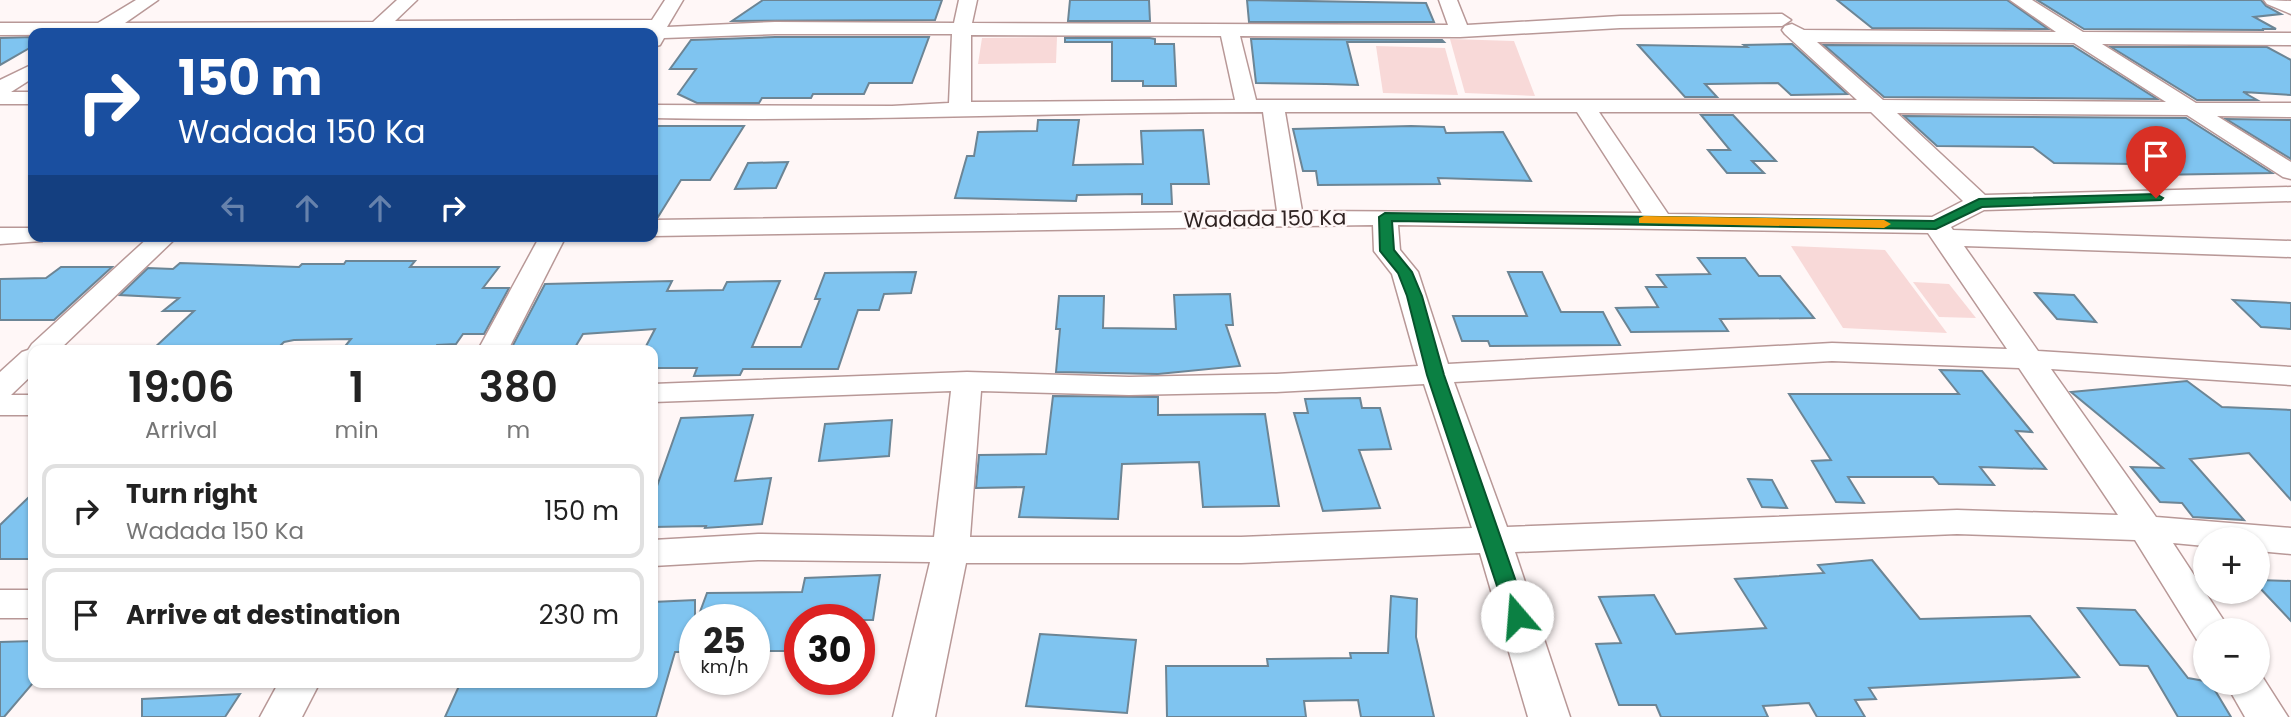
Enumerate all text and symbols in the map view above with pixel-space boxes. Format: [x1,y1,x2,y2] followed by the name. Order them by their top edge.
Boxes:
[178,44,323,112] text: 150 m
[63,56,154,147] icon: right
[178,109,426,154] text: Wadada 150 Ka
[2126,126,2186,198] pin
[2137,137,2175,175] icon: arrive
[215,189,253,227] icon: left
[288,189,326,227] icon: ahead
[361,189,399,227] icon: ahead
[434,189,472,227] icon: right
[1183,203,1347,234] street label: Wadada 150 Ka
[128,358,235,417] text: 19:06
[349,358,364,417] text: 1
[479,358,558,417] text: 380
[145,414,218,446] text: Arrival
[335,414,379,446] text: min
[506,414,530,446] text: m
[126,476,258,512] text: Turn right
[67,492,105,530] icon: right
[544,493,619,529] text: 150 m
[126,515,304,547] text: Wadada 150 Ka
[2193,527,2270,695] map controls
[2193,527,2270,604] button: +
[1480,579,1554,653] position arrow
[67,596,105,634] icon: arrive
[126,597,401,633] text: Arrive at destination
[539,597,619,633] text: 230 m
[784,604,875,695] speed limit sign: 30
[703,616,746,665] text: 25
[2193,618,2270,695] button: −
[701,654,748,679] text: km/h

